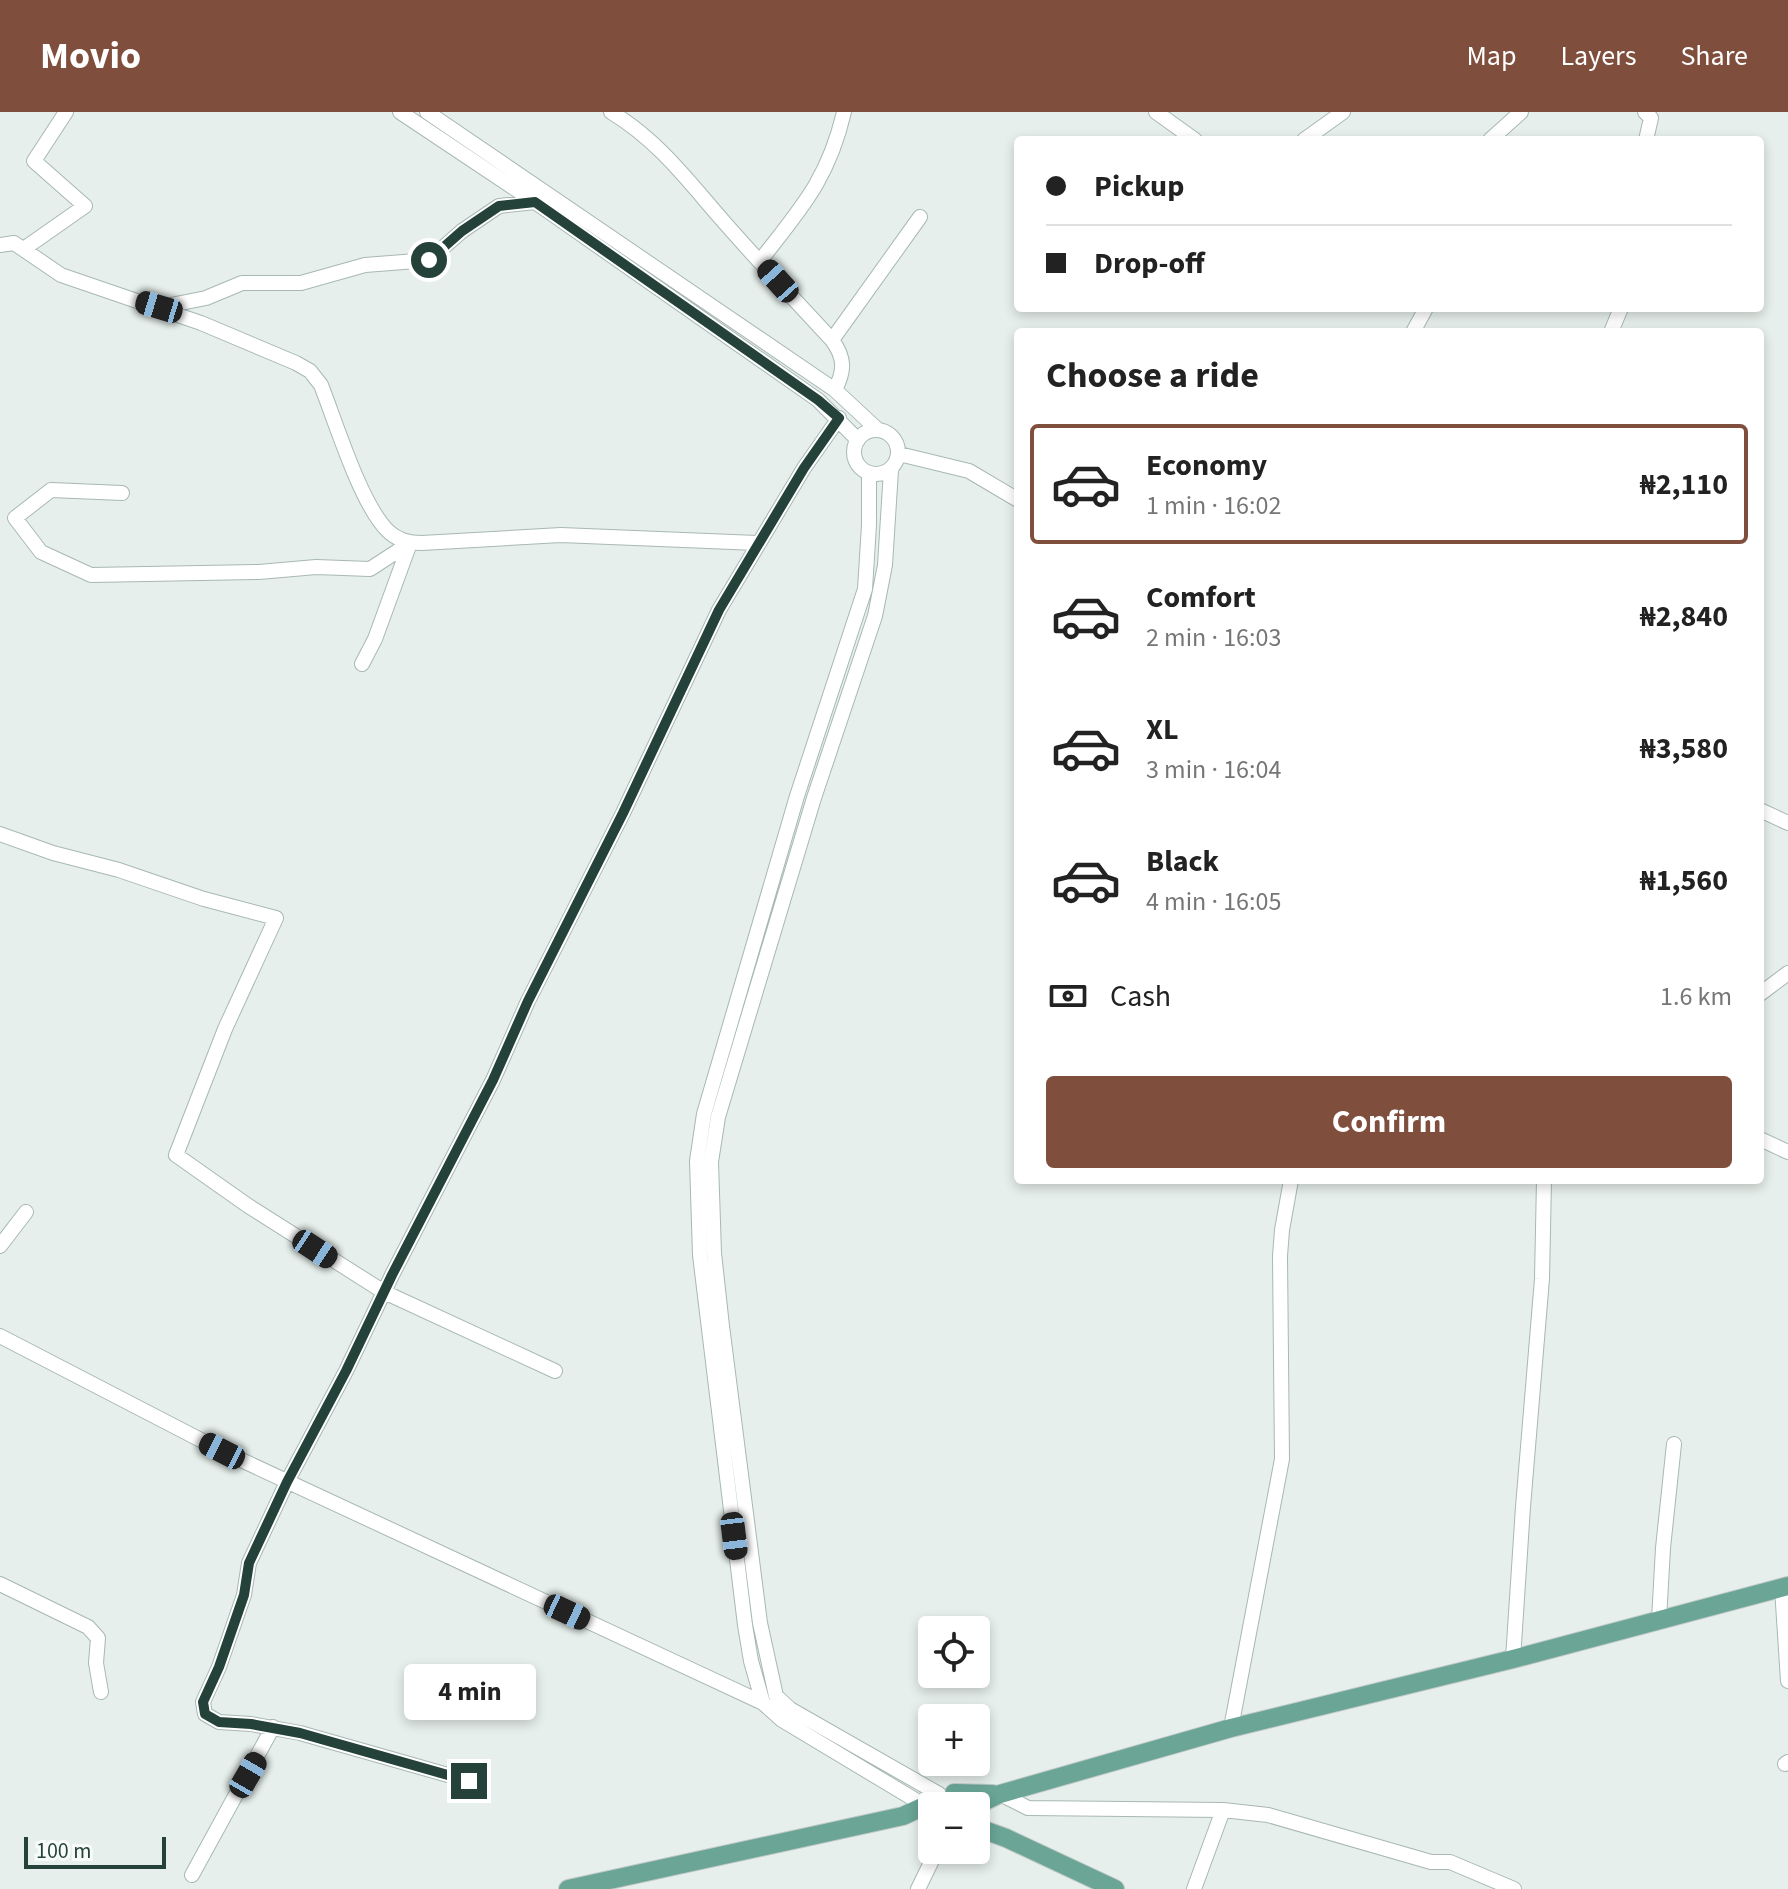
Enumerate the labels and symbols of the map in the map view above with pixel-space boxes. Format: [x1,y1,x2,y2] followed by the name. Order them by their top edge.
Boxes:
[411,242,447,278] route start
[753,255,803,307] car
[133,289,185,325] car
[288,1226,342,1272] car
[195,1429,249,1473] car
[719,1511,749,1561] car
[540,1591,594,1633] car
[403,1665,535,1721] callout: 4 min
[226,1748,270,1802] car
[451,1763,487,1799] route end
[24,1833,166,1869] scale bar

